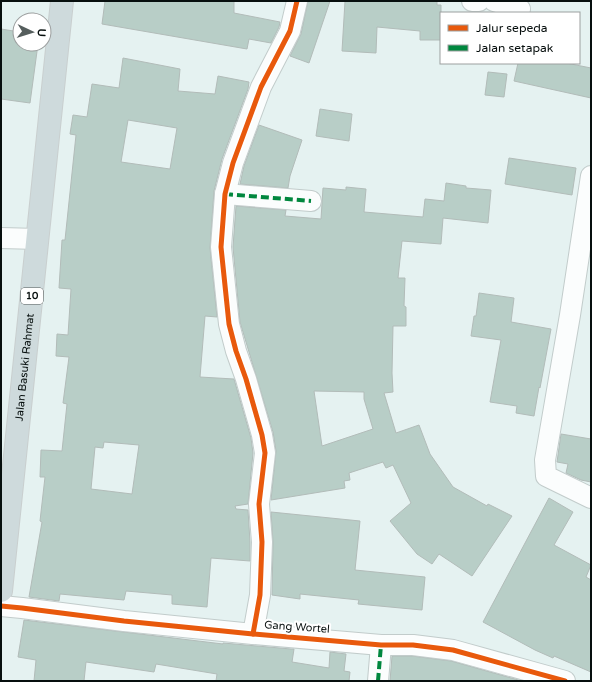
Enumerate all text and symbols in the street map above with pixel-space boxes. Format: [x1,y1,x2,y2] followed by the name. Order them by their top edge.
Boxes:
[12,12,52,52] north arrow
[440,12,580,64] legend
[476,21,548,35] text: Jalur sepeda
[35,28,48,37] text: U
[476,41,554,55] text: Jalan setapak
[21,288,43,304] road number: 10
[12,313,36,422] street label: Jalan Basuki Rahmat
[264,618,330,636] street label: Gang Wortel

